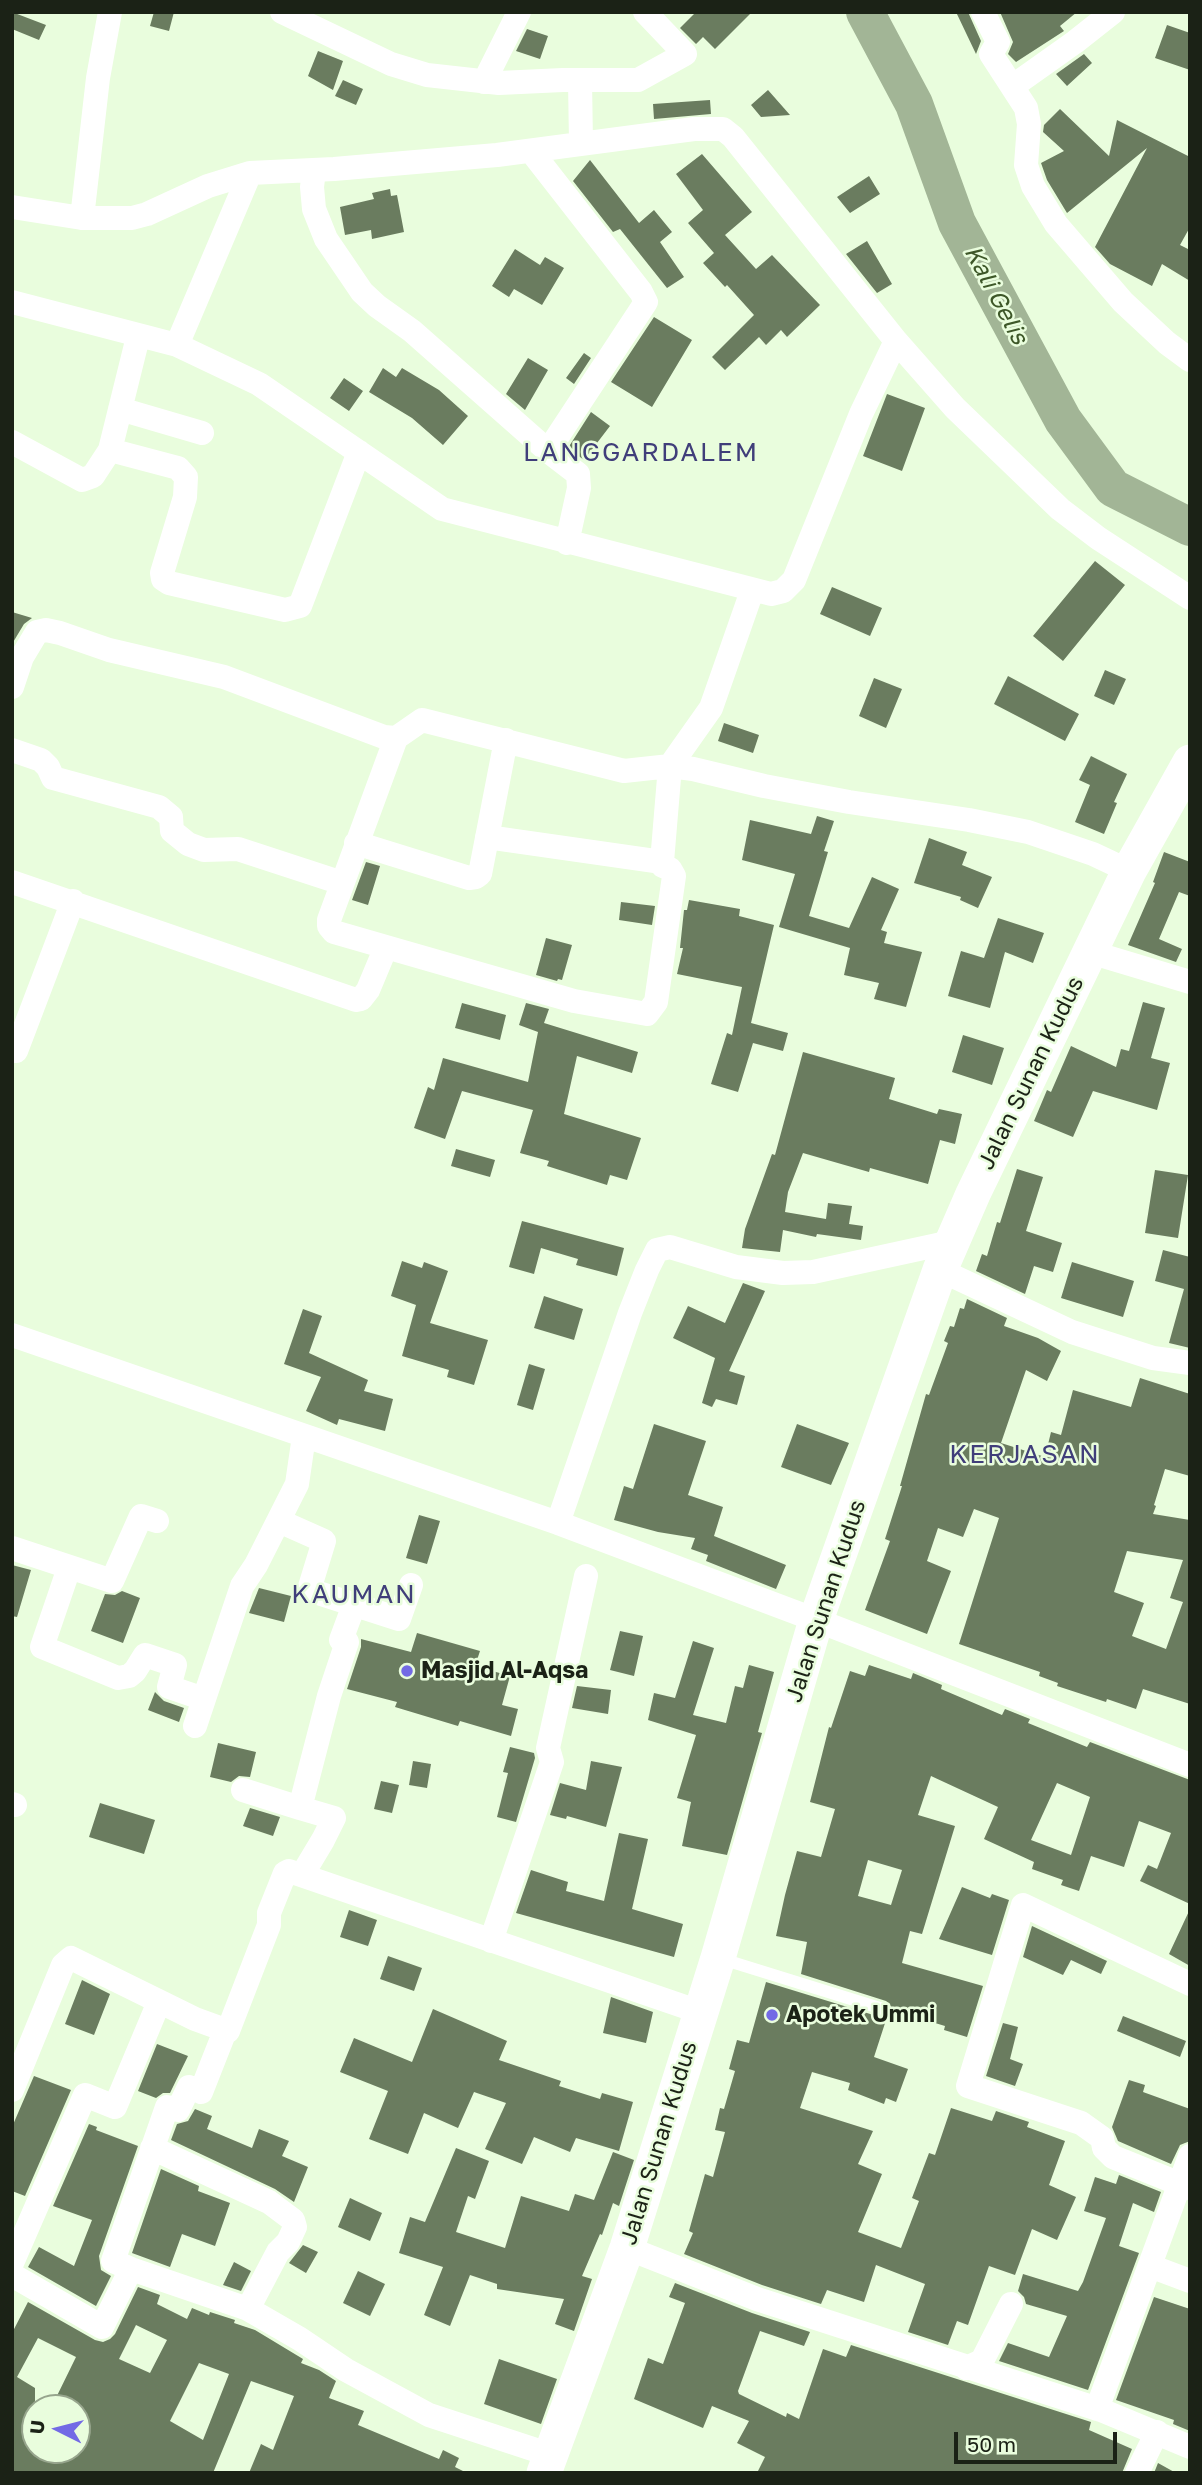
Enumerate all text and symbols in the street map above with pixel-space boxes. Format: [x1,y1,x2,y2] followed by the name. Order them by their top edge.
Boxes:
[958,241,1034,349] water label: Kali Gelis
[524,437,758,469] district label: LANGGARDALEM
[972,972,1090,1174] street label: Jalan Sunan Kudus
[950,1439,1100,1471] district label: KERJASAN
[780,1496,872,1706] street label: Jalan Sunan Kudus
[292,1579,416,1611] district label: KAUMAN
[421,1657,588,1685] place label: Masjid Al-Aqsa
[399,1663,415,1679] marker: Masjid Al-Aqsa
[786,2001,935,2029] place label: Apotek Ummi
[764,2007,780,2023] marker: Apotek Ummi
[615,2038,703,2248] street label: Jalan Sunan Kudus
[21,2394,91,2464] north arrow
[957,2418,1120,2462] scale bar
[24,2419,49,2435] text: U
[967,2431,1016,2457] text: 50 m

